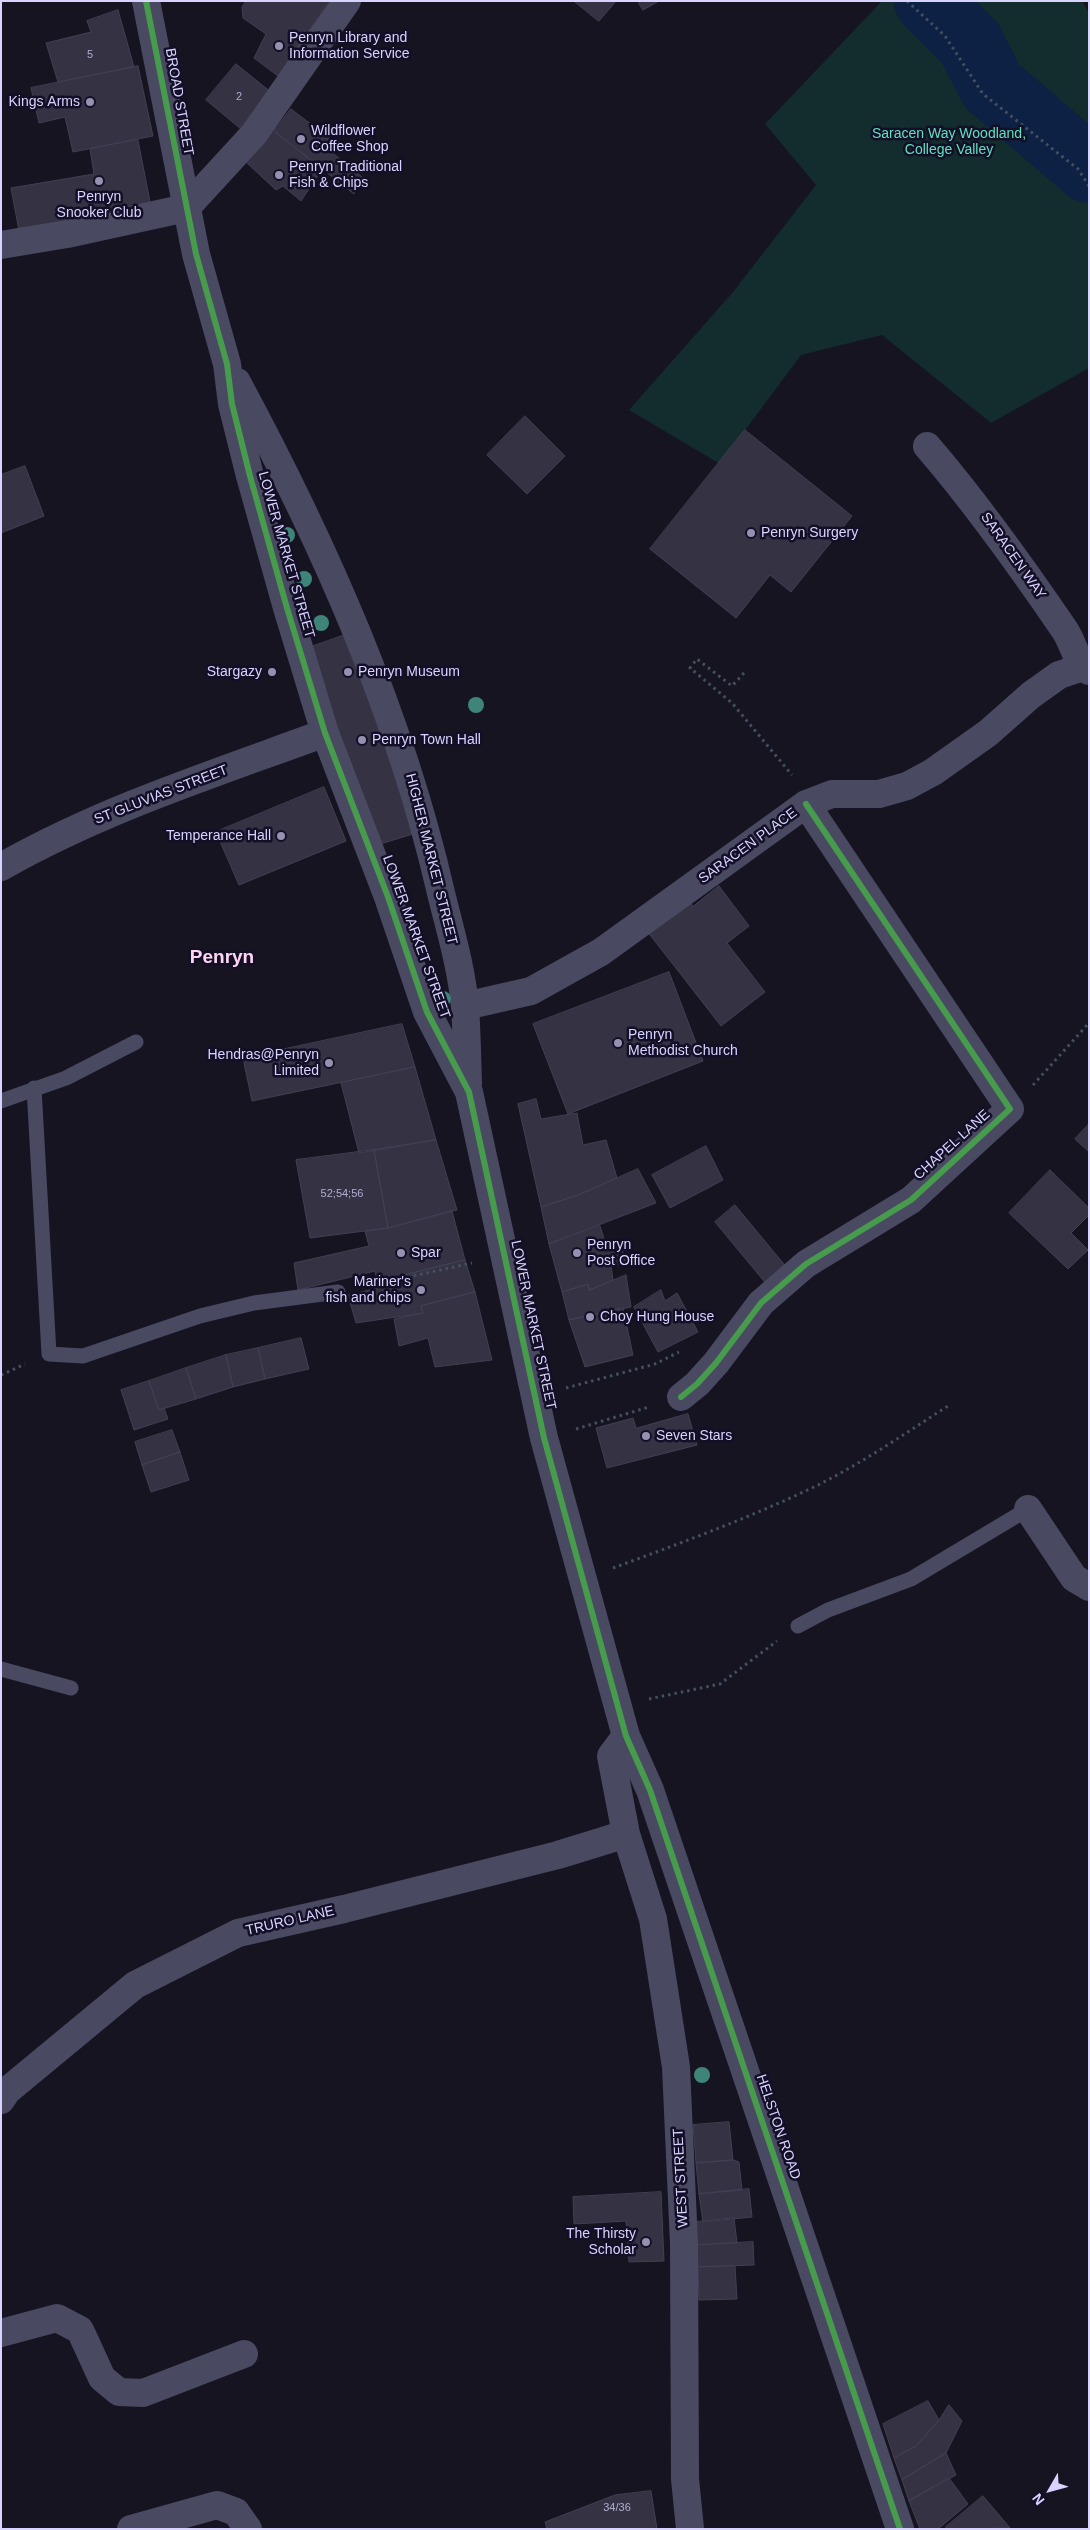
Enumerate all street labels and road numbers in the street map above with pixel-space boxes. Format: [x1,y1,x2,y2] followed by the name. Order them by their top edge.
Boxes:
[161,47,197,157] street label: BROAD STREET
[254,470,318,640] street label: LOWER MARKET STREET
[977,509,1049,603] street label: SARACEN WAY
[92,762,230,828] street label: ST GLUVIAS STREET
[402,772,460,946] street label: HIGHER MARKET STREET
[696,805,800,887] street label: SARACEN PLACE
[379,853,453,1021] street label: LOWER MARKET STREET
[911,1106,993,1184] street label: CHAPEL LANE
[507,1239,559,1411] street label: LOWER MARKET STREET
[244,1903,336,1939] street label: TRURO LANE
[752,2072,804,2182] street label: HELSTON ROAD
[670,2128,692,2228] street label: WEST STREET

